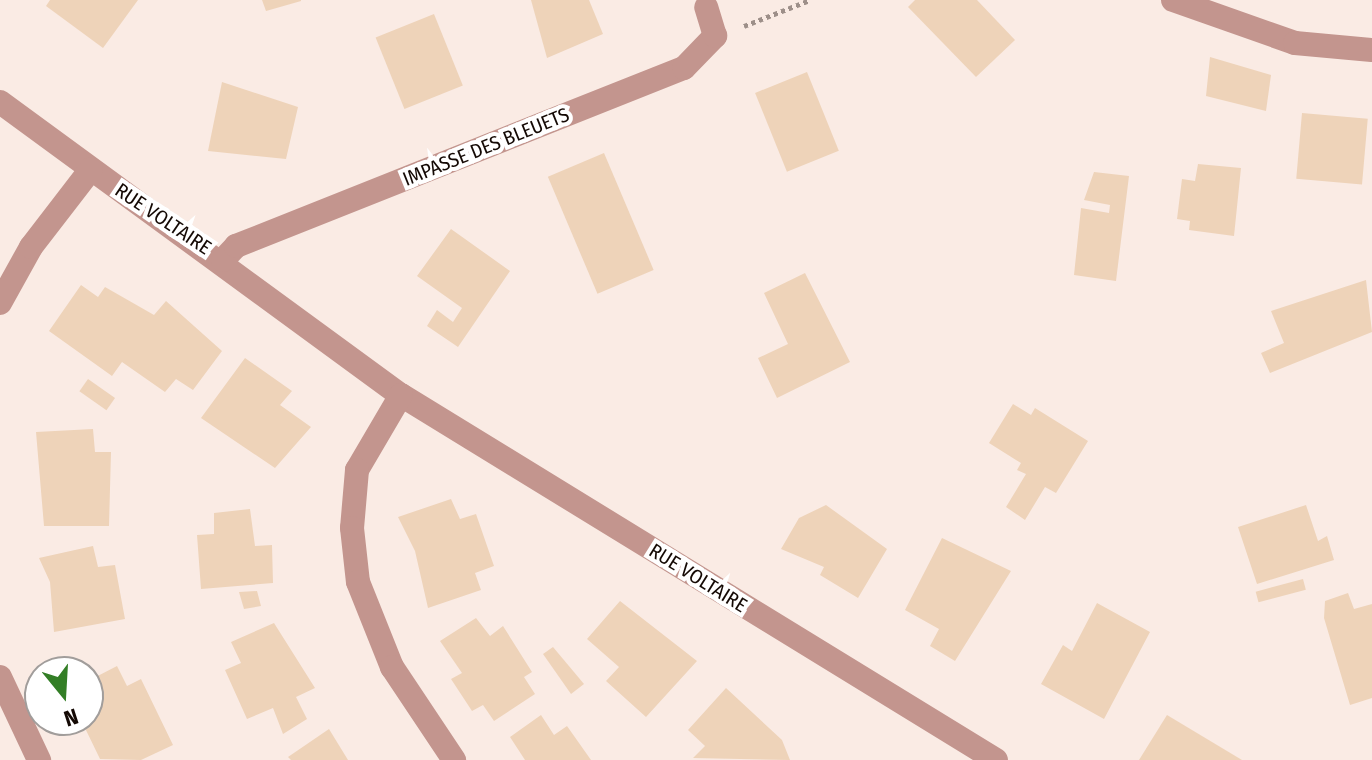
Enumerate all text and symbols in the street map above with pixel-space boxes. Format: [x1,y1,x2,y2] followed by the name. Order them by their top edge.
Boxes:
[399,103,573,191] street label: IMPASSE DES BLEUETS
[110,178,216,260] street label: RUE VOLTAIRE
[645,538,751,618] street label: RUE VOLTAIRE
[24,656,104,736] north arrow
[61,703,81,732] text: N

